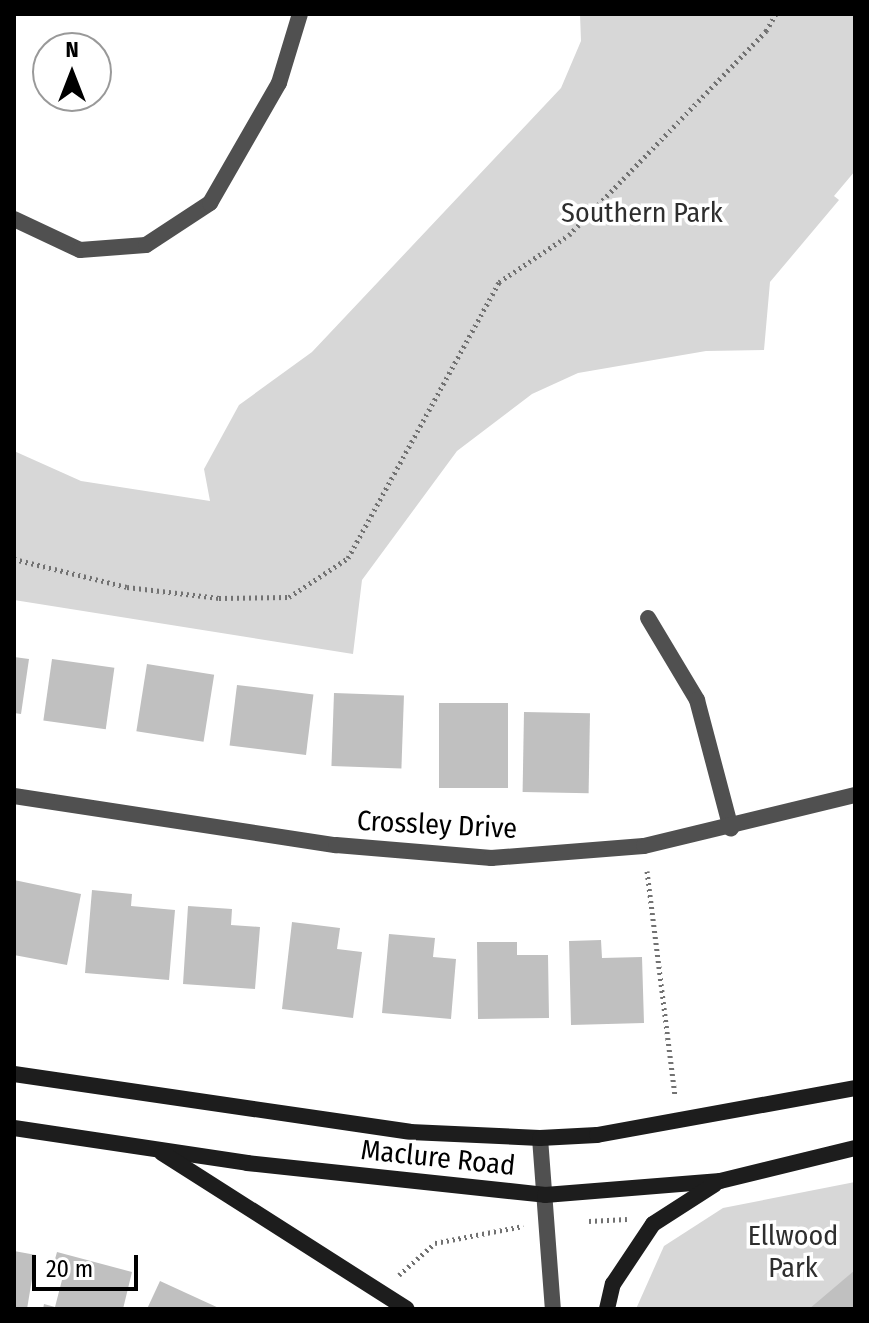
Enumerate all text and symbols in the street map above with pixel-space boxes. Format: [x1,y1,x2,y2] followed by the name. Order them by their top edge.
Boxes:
[32,32,112,112] north arrow
[65,36,79,63] text: N
[561,196,723,230] park label: Southern Park
[356,804,518,846] street label: Crossley Drive
[359,1133,517,1183] street label: Maclure Road
[748,1219,838,1285] park label: Ellwood Park
[36,1239,142,1289] scale bar
[46,1255,93,1283] text: 20 m

